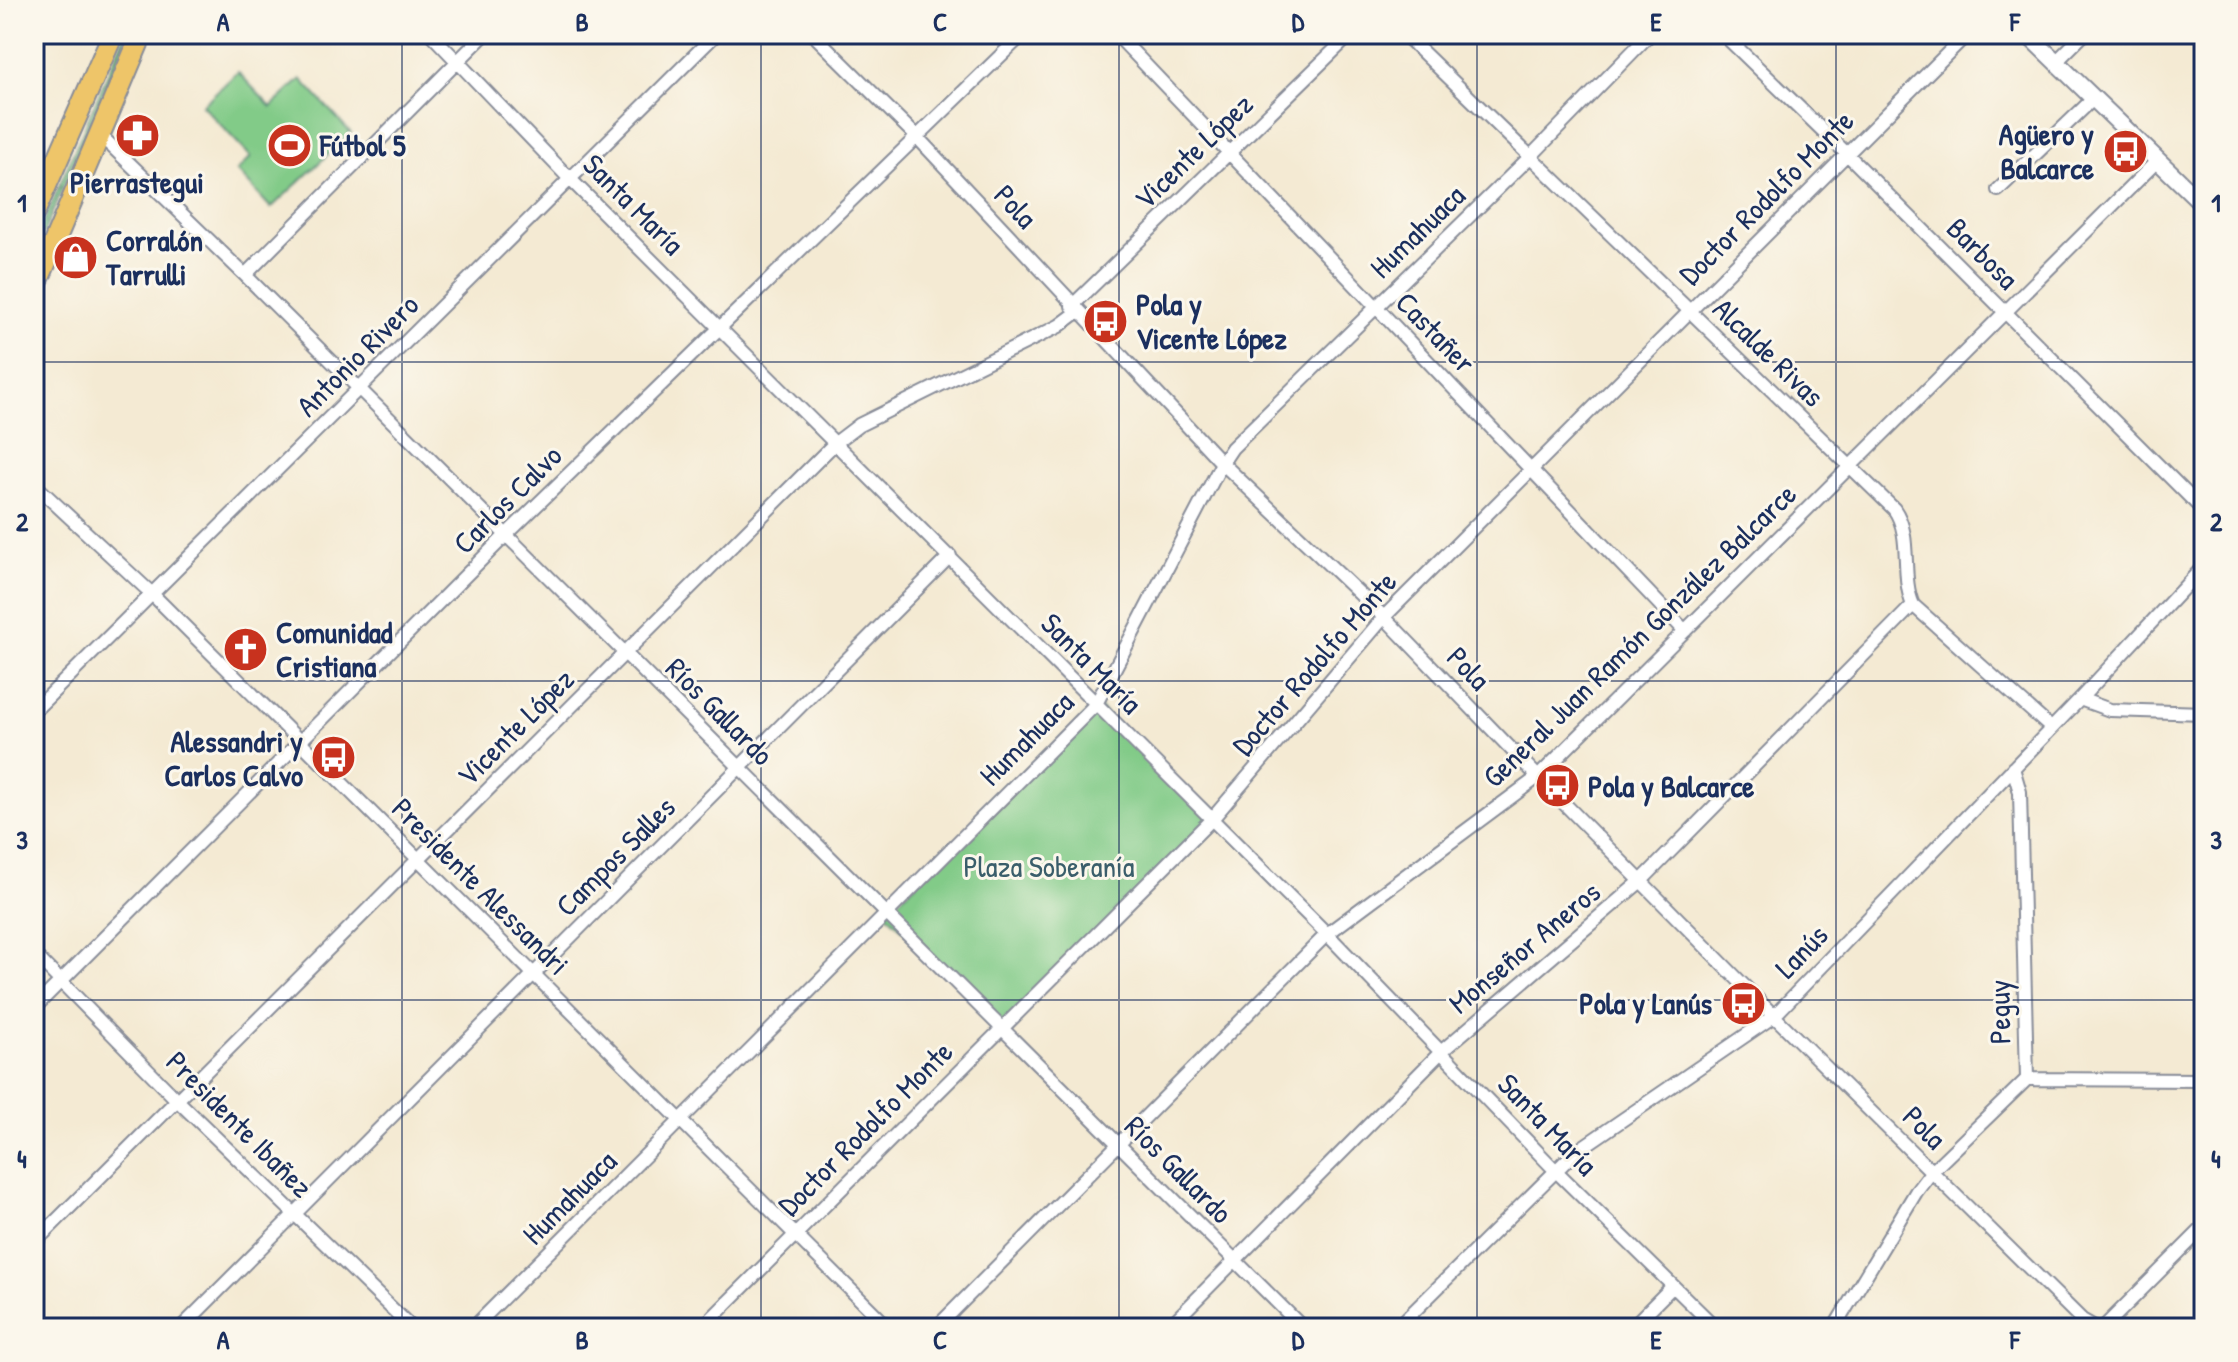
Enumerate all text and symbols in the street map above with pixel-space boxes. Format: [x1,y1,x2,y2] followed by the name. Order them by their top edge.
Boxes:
[217,4,230,39] text: A
[575,4,589,39] text: B
[933,4,947,39] text: C
[1292,4,1305,39] text: D
[1650,4,1662,39] text: E
[2009,4,2021,39] text: F
[1125,84,1261,218] street label: Vicente López
[1670,101,1862,293] street label: Doctor Rodolfo Monte
[113,112,161,160] pharmacy icon: Pierrastegui
[1999,114,2094,188] place label: Agüero y Balcarce
[265,121,313,169] sports icon: Fútbol 5
[319,125,406,165] place label: Fútbol 5
[2101,127,2149,175] bus stop icon: Agüero y Balcarce
[575,145,693,263] street label: Santa María
[70,162,204,203] place label: Pierrastegui
[986,175,1047,237] street label: Pola
[1361,175,1473,286] street label: Humahuaca
[17,185,27,220] text: 1
[2211,185,2221,220] text: 1
[1938,208,2028,298] street label: Barbosa
[105,220,203,294] place label: Corralón Tarrulli
[51,233,99,281] shop icon: Corralón Tarrulli
[1387,283,1485,382] street label: Castañer
[1136,284,1287,359] place label: Pola y Vicente López
[287,285,427,425] street label: Antonio Rivero
[1705,289,1833,415] street label: Alcalde Rivas
[1081,297,1129,345] bus stop icon: Pola y Vicente López
[444,436,570,562] street label: Carlos Calvo
[1474,474,1805,796] street label: General Juan Ramón González Balcarce
[16,504,29,539] text: 2
[2210,504,2223,539] text: 2
[1223,562,1405,764] street label: Doctor Rodolfo Monte
[1033,604,1151,722] street label: Santa María
[276,612,393,686] place label: Comunidad Cristiana
[221,625,269,673] church icon: Comunidad Cristiana
[1439,637,1500,699] street label: Pola
[657,648,783,774] street label: Ríos Gallardo
[448,659,583,794] street label: Vicente López
[970,682,1082,794] street label: Humahuaca
[164,721,303,795] place label: Alessandri y Carlos Calvo
[310,734,358,782] bus stop icon: Alessandri y Carlos Calvo
[1533,762,1581,810] bus stop icon: Pola y Balcarce
[1588,766,1754,807] place label: Pola y Balcarce
[546,787,684,925] street label: Campos Salles
[384,789,578,983] street label: Presidente Alessandri
[16,822,28,857] text: 3
[2210,822,2222,857] text: 3
[963,846,1135,886] park label: Plaza Soberanía
[1440,872,1608,1022] street label: Monseñor Aneros
[1766,916,1836,986] street label: Lanús
[1719,979,1767,1027] bus stop icon: Pola y Lanús
[1978,979,2020,1045] street label: Peguy
[1579,983,1712,1024] place label: Pola y Lanús
[769,1032,961,1224] street label: Doctor Rodolfo Monte
[158,1042,322,1206] street label: Presidente Ibañez
[1489,1064,1607,1184] street label: Santa María
[1895,1097,1956,1158] street label: Pola
[1116,1106,1242,1232] street label: Ríos Gallardo
[17,1141,27,1176] text: 4
[513,1141,625,1253] street label: Humahuaca
[2211,1141,2221,1176] text: 4
[217,1322,230,1357] text: A
[575,1322,589,1357] text: B
[933,1322,947,1357] text: C
[1292,1322,1305,1357] text: D
[1650,1322,1662,1357] text: E
[2009,1322,2021,1357] text: F

